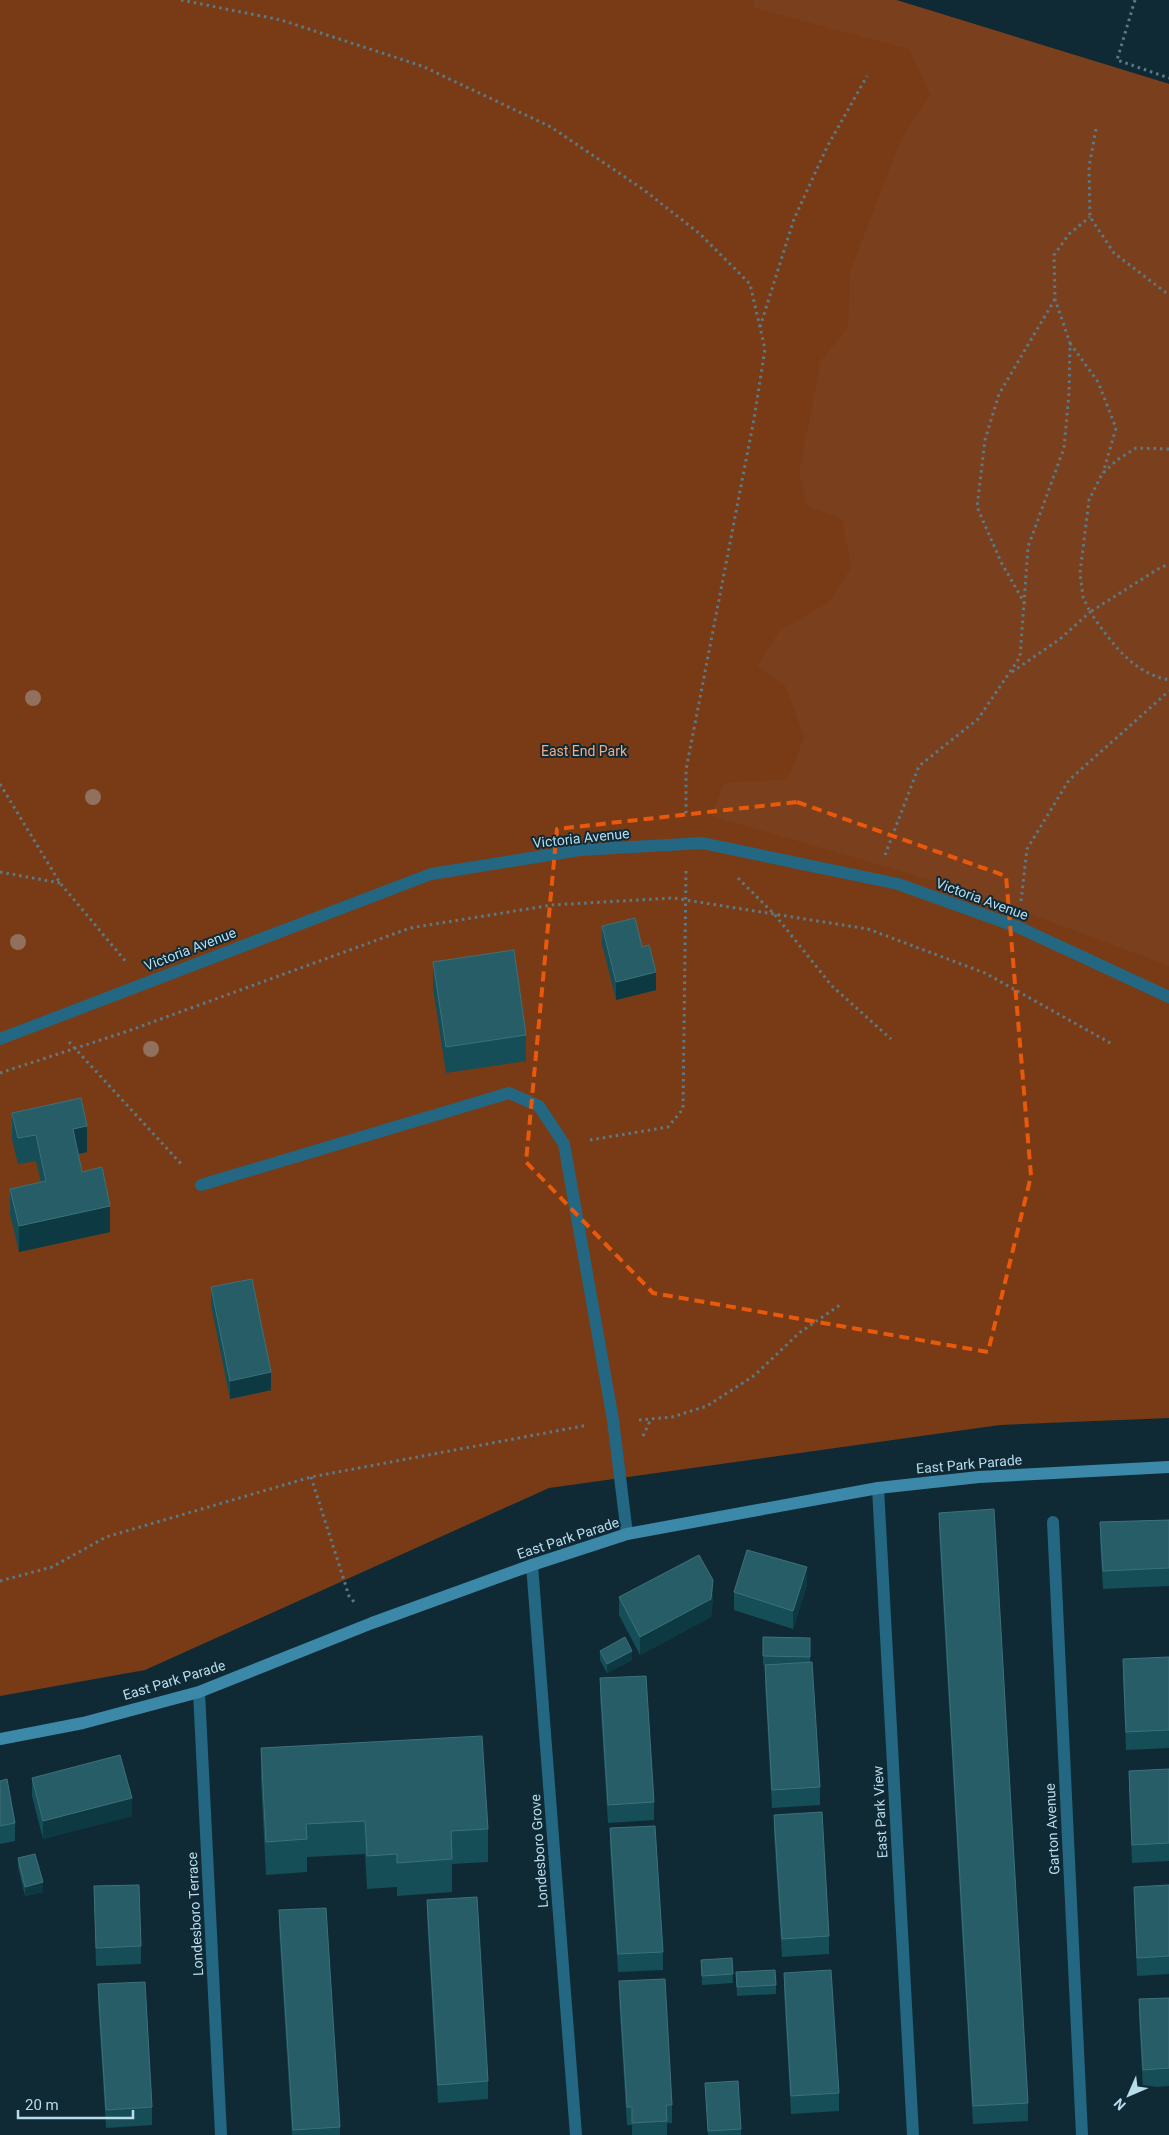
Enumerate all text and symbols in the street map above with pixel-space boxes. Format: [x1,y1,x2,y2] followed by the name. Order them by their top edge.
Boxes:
[541,743,628,759] park label: East End Park
[532,825,630,851] street label: Victoria Avenue
[934,875,1030,923] street label: Victoria Avenue
[142,924,238,974] street label: Victoria Avenue
[915,1451,1023,1477] street label: East Park Parade
[515,1514,621,1562] street label: East Park Parade
[121,1657,227,1703] street label: East Park Parade
[870,1765,890,1859] street label: East Park View
[1042,1783,1062,1875] street label: Garton Avenue
[527,1794,551,1908] street label: Londesboro Grove
[184,1852,206,1976] street label: Londesboro Terrace
[1104,2070,1154,2120] north arrow
[18,2088,132,2120] scale bar
[1111,2095,1129,2113] text: N
[25,2096,59,2114] text: 20 m

